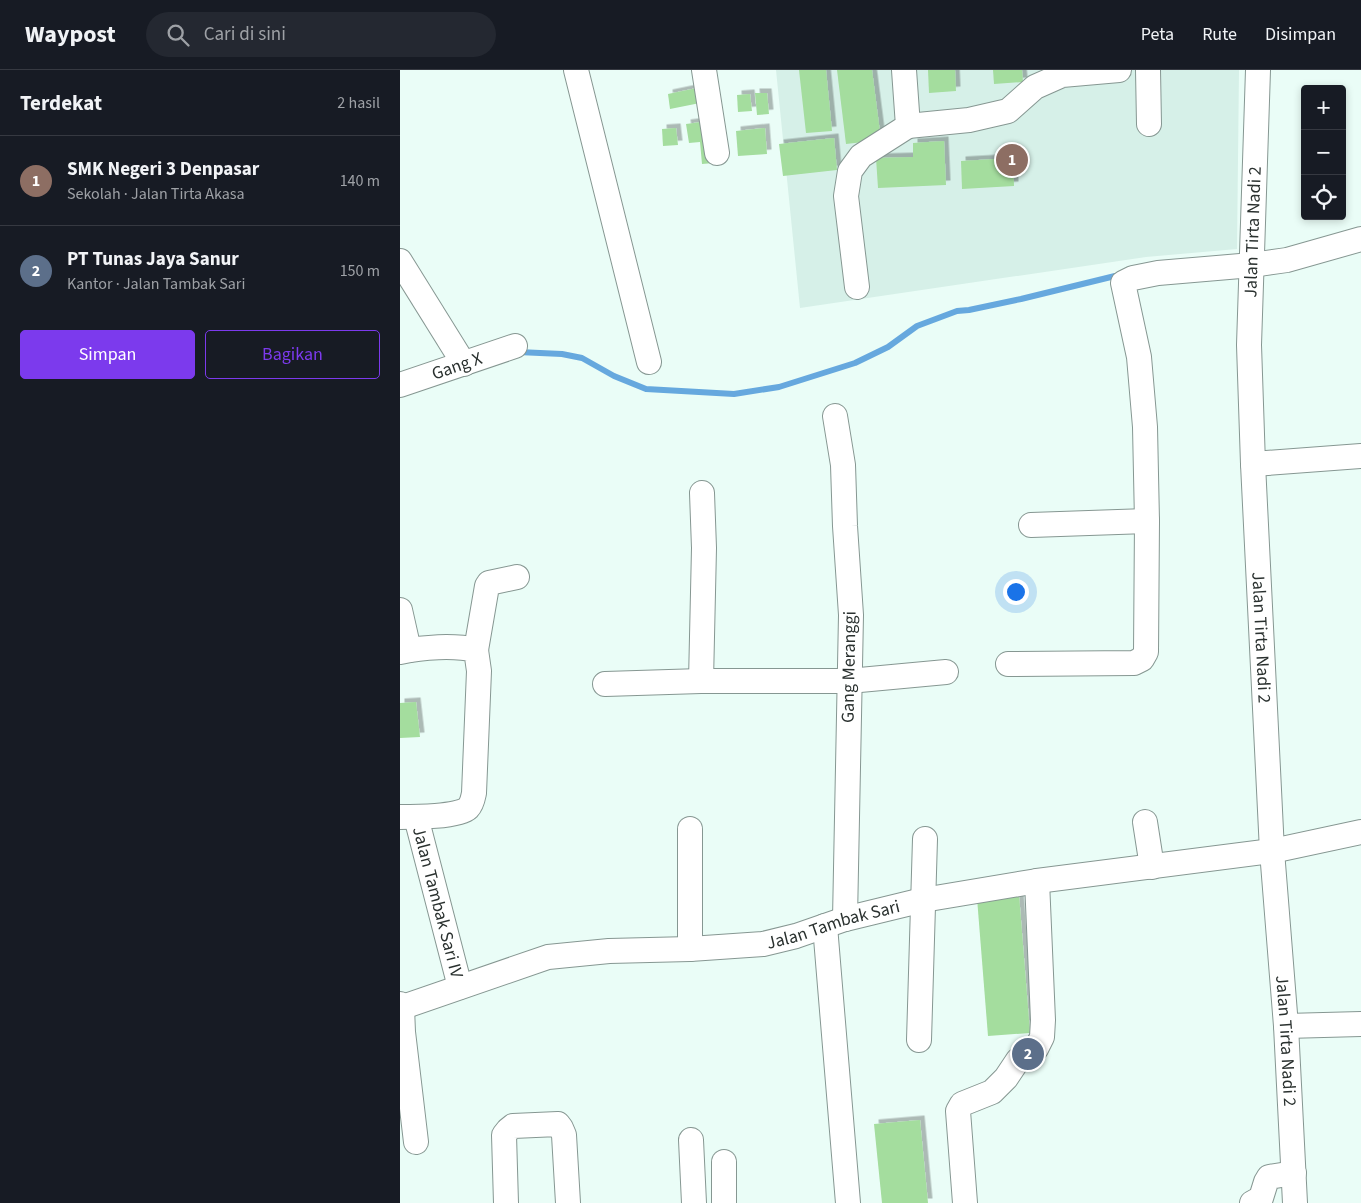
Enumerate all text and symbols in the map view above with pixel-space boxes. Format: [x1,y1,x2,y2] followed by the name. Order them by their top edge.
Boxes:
[146,12,496,57] search box
[25,17,116,52] text: Waypost
[164,21,192,49] icon: search
[204,21,286,48] text: Cari di sini
[1141,22,1174,47] text: Peta
[1202,22,1237,47] text: Rute
[1265,22,1336,47] text: Disimpan
[1301,85,1346,220] map controls
[1301,85,1346,130] button: +
[20,88,102,118] text: Terdekat
[337,92,380,114] text: 2 hasil
[1301,130,1346,175] button: −
[996,141,1028,179] pin: 1
[67,156,259,183] text: SMK Negeri 3 Denpasar
[1238,166,1268,298] street label: Jalan Tirta Nadi 2
[32,170,40,192] text: 1
[340,170,380,192] text: 140 m
[1301,175,1346,220] button: locate
[67,183,245,205] text: Sekolah · Jalan Tirta Akasa
[67,246,239,273] text: PT Tunas Jaya Sanur
[32,260,40,282] text: 2
[340,260,380,282] text: 150 m
[67,273,245,295] text: Kantor · Jalan Tambak Sari
[20,330,195,379] button: Simpan
[205,330,380,379] button: Bagikan
[428,346,485,386] street label: Gang X
[1246,571,1277,704] street label: Jalan Tirta Nadi 2
[1003,579,1029,605] your location
[836,611,862,723] street label: Gang Meranggi
[406,824,470,981] street label: Jalan Tambak Sari IV
[764,894,902,955] street label: Jalan Tambak Sari
[1269,974,1303,1107] street label: Jalan Tirta Nadi 2
[1012,1035,1044,1073] pin: 2

